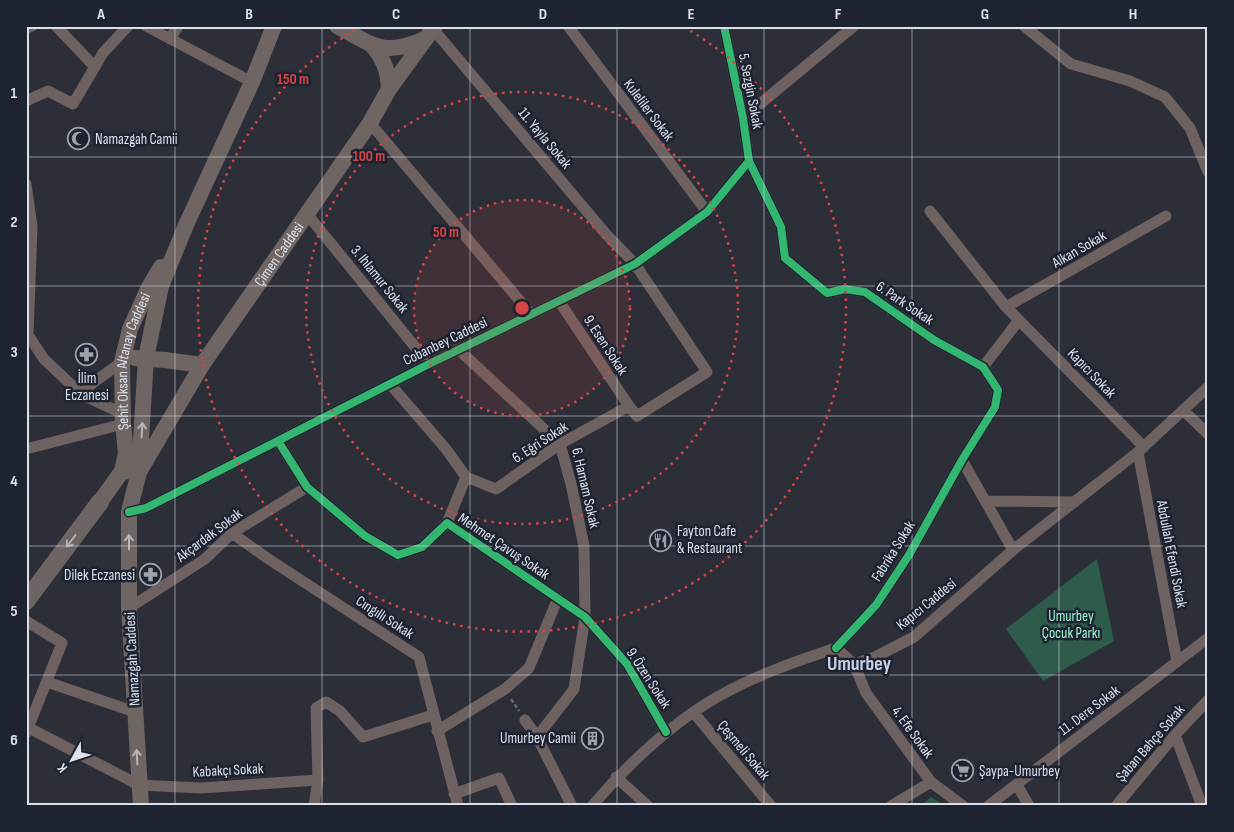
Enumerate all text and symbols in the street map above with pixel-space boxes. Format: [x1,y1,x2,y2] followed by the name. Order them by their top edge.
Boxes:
[96,5,105,24] text: A
[245,5,253,24] text: B
[392,5,400,24] text: C
[539,5,547,24] text: D
[688,5,695,24] text: E
[835,5,842,24] text: F
[981,5,989,24] text: G
[1129,5,1137,24] text: H
[734,52,767,131] street label: 5. Sezgin Sokak
[277,70,309,89] text: 150 m
[619,75,678,145] street label: Kuleliler Sokak
[11,84,18,103] text: 1
[514,104,576,173] street label: 11. Yayla Sokak
[67,127,91,151] mosque icon: Namazgah Camii
[95,130,178,149] place label: Namazgah Camii
[353,147,385,166] text: 100 m
[10,213,18,232] text: 2
[250,219,308,290] street label: Çimen Caddesi
[433,223,459,242] text: 50 m
[1048,226,1110,273] street label: Alkan Sokak
[346,241,413,317] street label: 3. Ihlamur Sokak
[872,277,937,330] street label: 6. Park Sokak
[113,290,155,431] street label: Şehit Oksan Altanay Caddesi
[513,299,531,317] centre of rings
[579,312,632,379] street label: 9. Esen Sokak
[400,313,491,370] street label: Cobanbey Caddesi
[10,343,18,362] text: 3
[75,343,99,367] pharmacy icon: İlim Eczanesi
[1063,344,1120,403] street label: Kapıcı Sokak
[65,369,109,405] place label: İlim Eczanesi
[509,417,572,468] street label: 6. Eğri Sokak
[137,422,146,438] one-way arrow
[567,446,604,531] street label: 6. Hamam Sokak
[10,472,18,491] text: 4
[1152,498,1191,610] street label: Abdullah Efendi Sokak
[172,504,246,567] street label: Akçardak Sokak
[454,509,553,584] street label: Mehmet Çavuş Sokak
[867,517,920,585] street label: Fabrika Sokak
[677,522,743,558] place label: Fayton Cafe & Restaurant
[649,528,673,552] restaurant icon: Fayton Cafe & Restaurant
[66,534,76,548] one-way arrow
[124,535,134,551] one-way arrow
[139,563,163,587] pharmacy icon: Dilek Eczanesi
[64,566,135,585] place label: Dilek Eczanesi
[892,574,960,634] street label: Kapıcı Caddesi
[352,592,418,643] street label: Cıngıllı Sokak
[10,602,18,621] text: 5
[1042,607,1100,643] park label: Umurbey Çocuk Parkı
[121,611,144,706] street label: Namazgah Caddesi
[622,644,675,713] street label: 9. Özen Sokak
[827,652,892,676] district label: Umurbey
[1055,681,1124,740] street label: 11. Dere Sokak
[1112,701,1189,786] street label: Şaban Bahçe Sokak
[887,702,938,762] street label: 4. Efe Sokak
[713,716,774,784] street label: Çeşmeli Sokak
[580,726,604,750] building icon: Umurbey Camii
[500,729,576,748] place label: Umurbey Camii
[10,731,18,750] text: 6
[48,734,98,784] north arrow
[133,749,142,765] one-way arrow
[192,759,264,782] street label: Kabakçı Sokak
[951,759,975,783] supermarket icon: Şaypa-Umurbey
[54,760,71,776] text: K
[979,762,1060,781] place label: Şaypa-Umurbey

